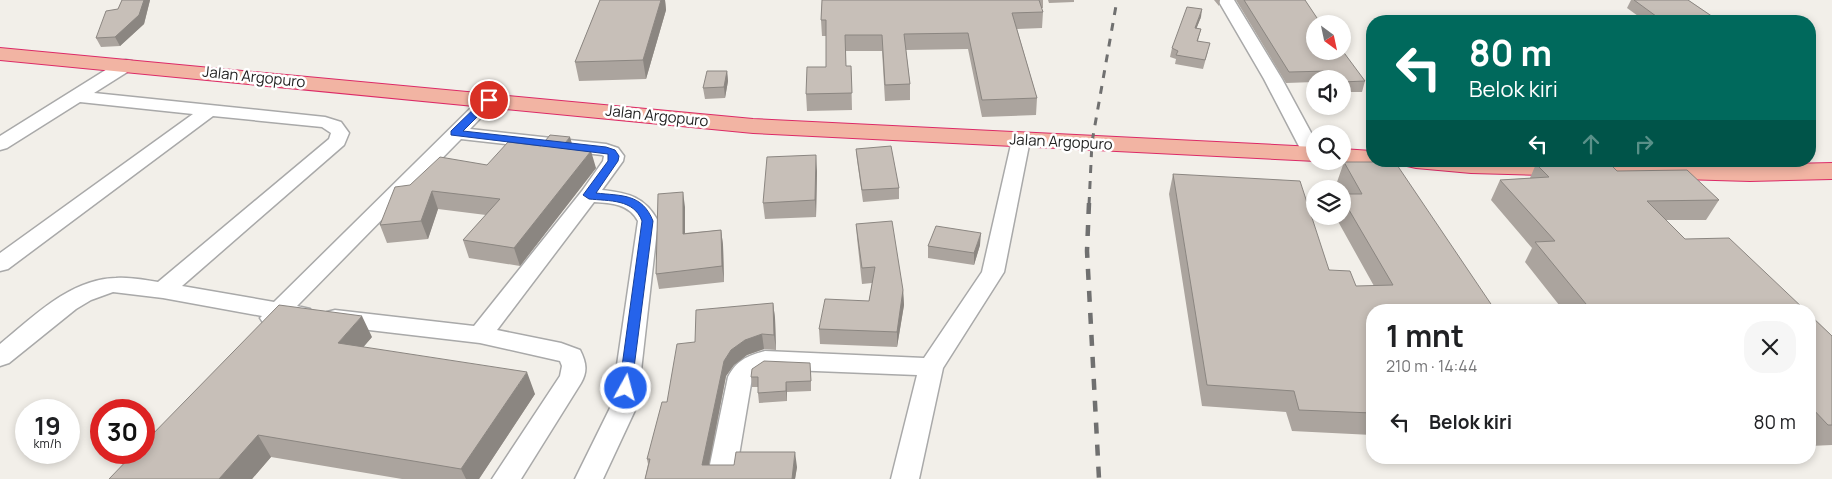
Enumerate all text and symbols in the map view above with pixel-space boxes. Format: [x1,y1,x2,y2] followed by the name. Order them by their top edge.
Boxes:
[1306,15,1351,60] north arrow
[1306,15,1351,225] map controls
[1469,29,1552,77] text: 80 m
[1386,35,1451,100] icon: left
[202,61,307,92] street label: Jalan Argopuro
[1306,70,1351,115] button: sound
[1469,74,1558,104] text: Belok kiri
[468,79,510,121] pin
[475,86,503,114] icon: arrive
[605,100,710,131] street label: Jalan Argopuro
[1306,125,1351,170] button: search
[1009,128,1113,155] street label: Jalan Argopuro
[1524,130,1552,158] icon: left
[1577,130,1605,158] icon: ahead
[1630,130,1658,158] icon: right
[1306,180,1351,225] button: layers
[1386,315,1464,356] text: 1 mnt
[1744,321,1796,373] button: close
[1386,355,1477,377] text: 210 m · 14:44
[599,361,651,413] position arrow
[90,399,155,464] speed limit sign: 30
[34,408,61,443] text: 19
[1386,408,1414,436] icon: left
[1429,409,1512,435] text: Belok kiri
[1753,409,1796,435] text: 80 m
[34,435,61,452] text: km/h

